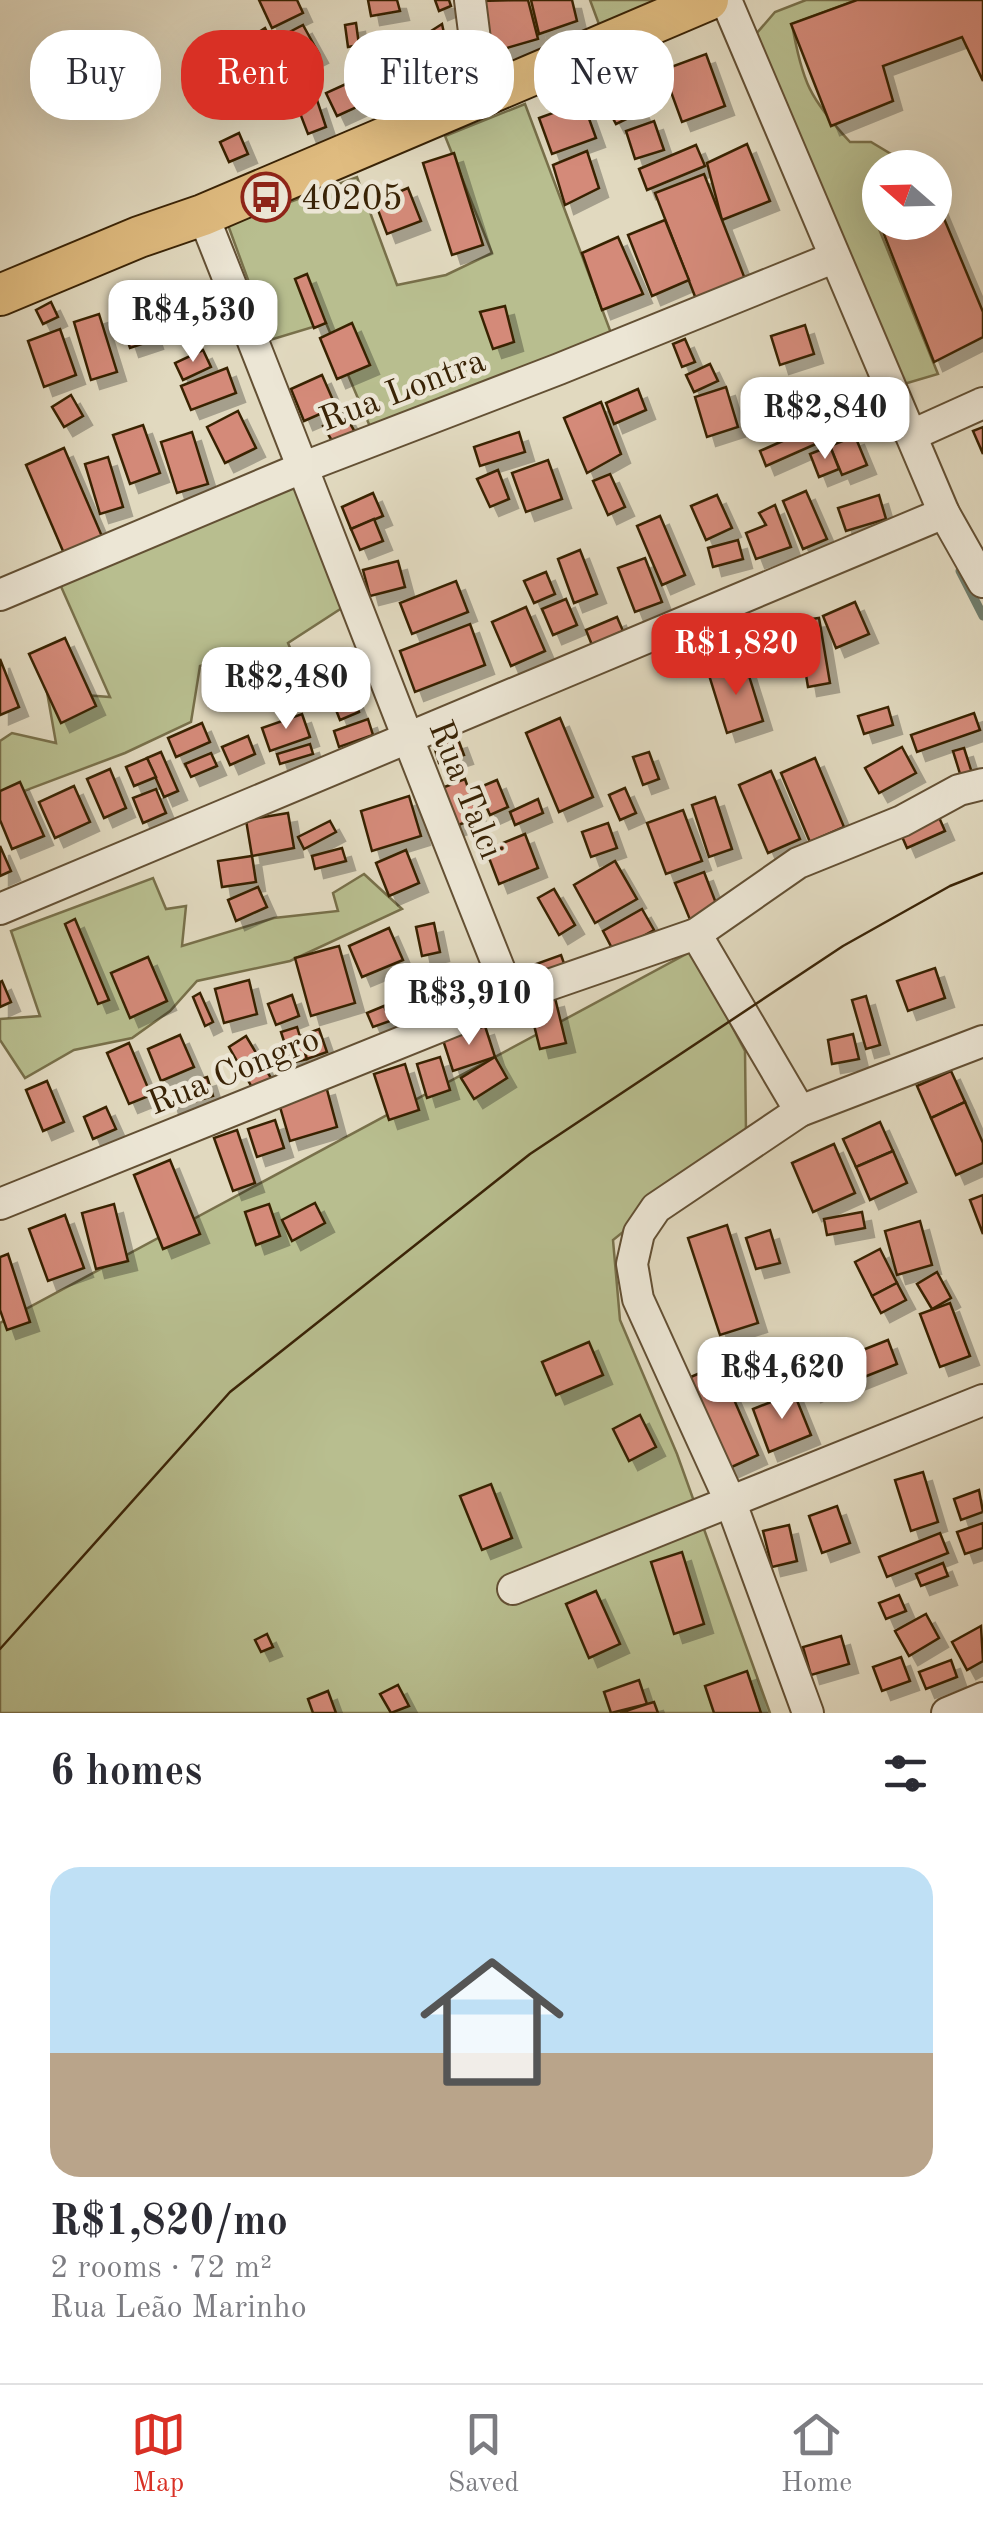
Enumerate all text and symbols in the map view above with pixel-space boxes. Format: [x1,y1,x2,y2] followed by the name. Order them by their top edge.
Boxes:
[30,30,161,120] chip: Buy
[181,30,324,120] chip: Rent
[344,30,514,120] chip: Filters
[534,30,674,120] chip: New
[862,150,952,240] north arrow
[862,150,952,240] map controls
[240,171,292,223] bus stop icon: 40205
[301,182,403,217] place label: 40205
[101,280,285,365] pin: R$4,530
[130,296,256,328] text: R$4,530
[315,344,491,439] street label: Rua Lontra
[733,377,917,462] pin: R$2,840
[762,393,888,425] text: R$2,840
[644,613,828,698] pin: R$1,820
[673,629,799,661] text: R$1,820
[194,647,378,732] pin: R$2,480
[223,663,349,695] text: R$2,480
[421,716,508,864] street label: Rua Talci
[377,963,561,1048] pin: R$3,910
[406,979,532,1011] text: R$3,910
[143,1022,324,1122] street label: Rua Congro
[690,1337,874,1422] pin: R$4,620
[719,1353,845,1385] text: R$4,620
[878,1746,933,1801] icon: filters
[50,1752,202,1794] text: 6 homes
[402,1932,582,2112] icon: home
[50,2202,288,2244] text: R$1,820/mo
[50,2253,272,2285] text: 2 rooms · 72 m²
[50,2293,307,2325] text: Rua Leão Marinho
[131,2407,186,2502] tab: Map
[448,2407,519,2502] tab: Saved
[781,2407,852,2502] tab: Home

